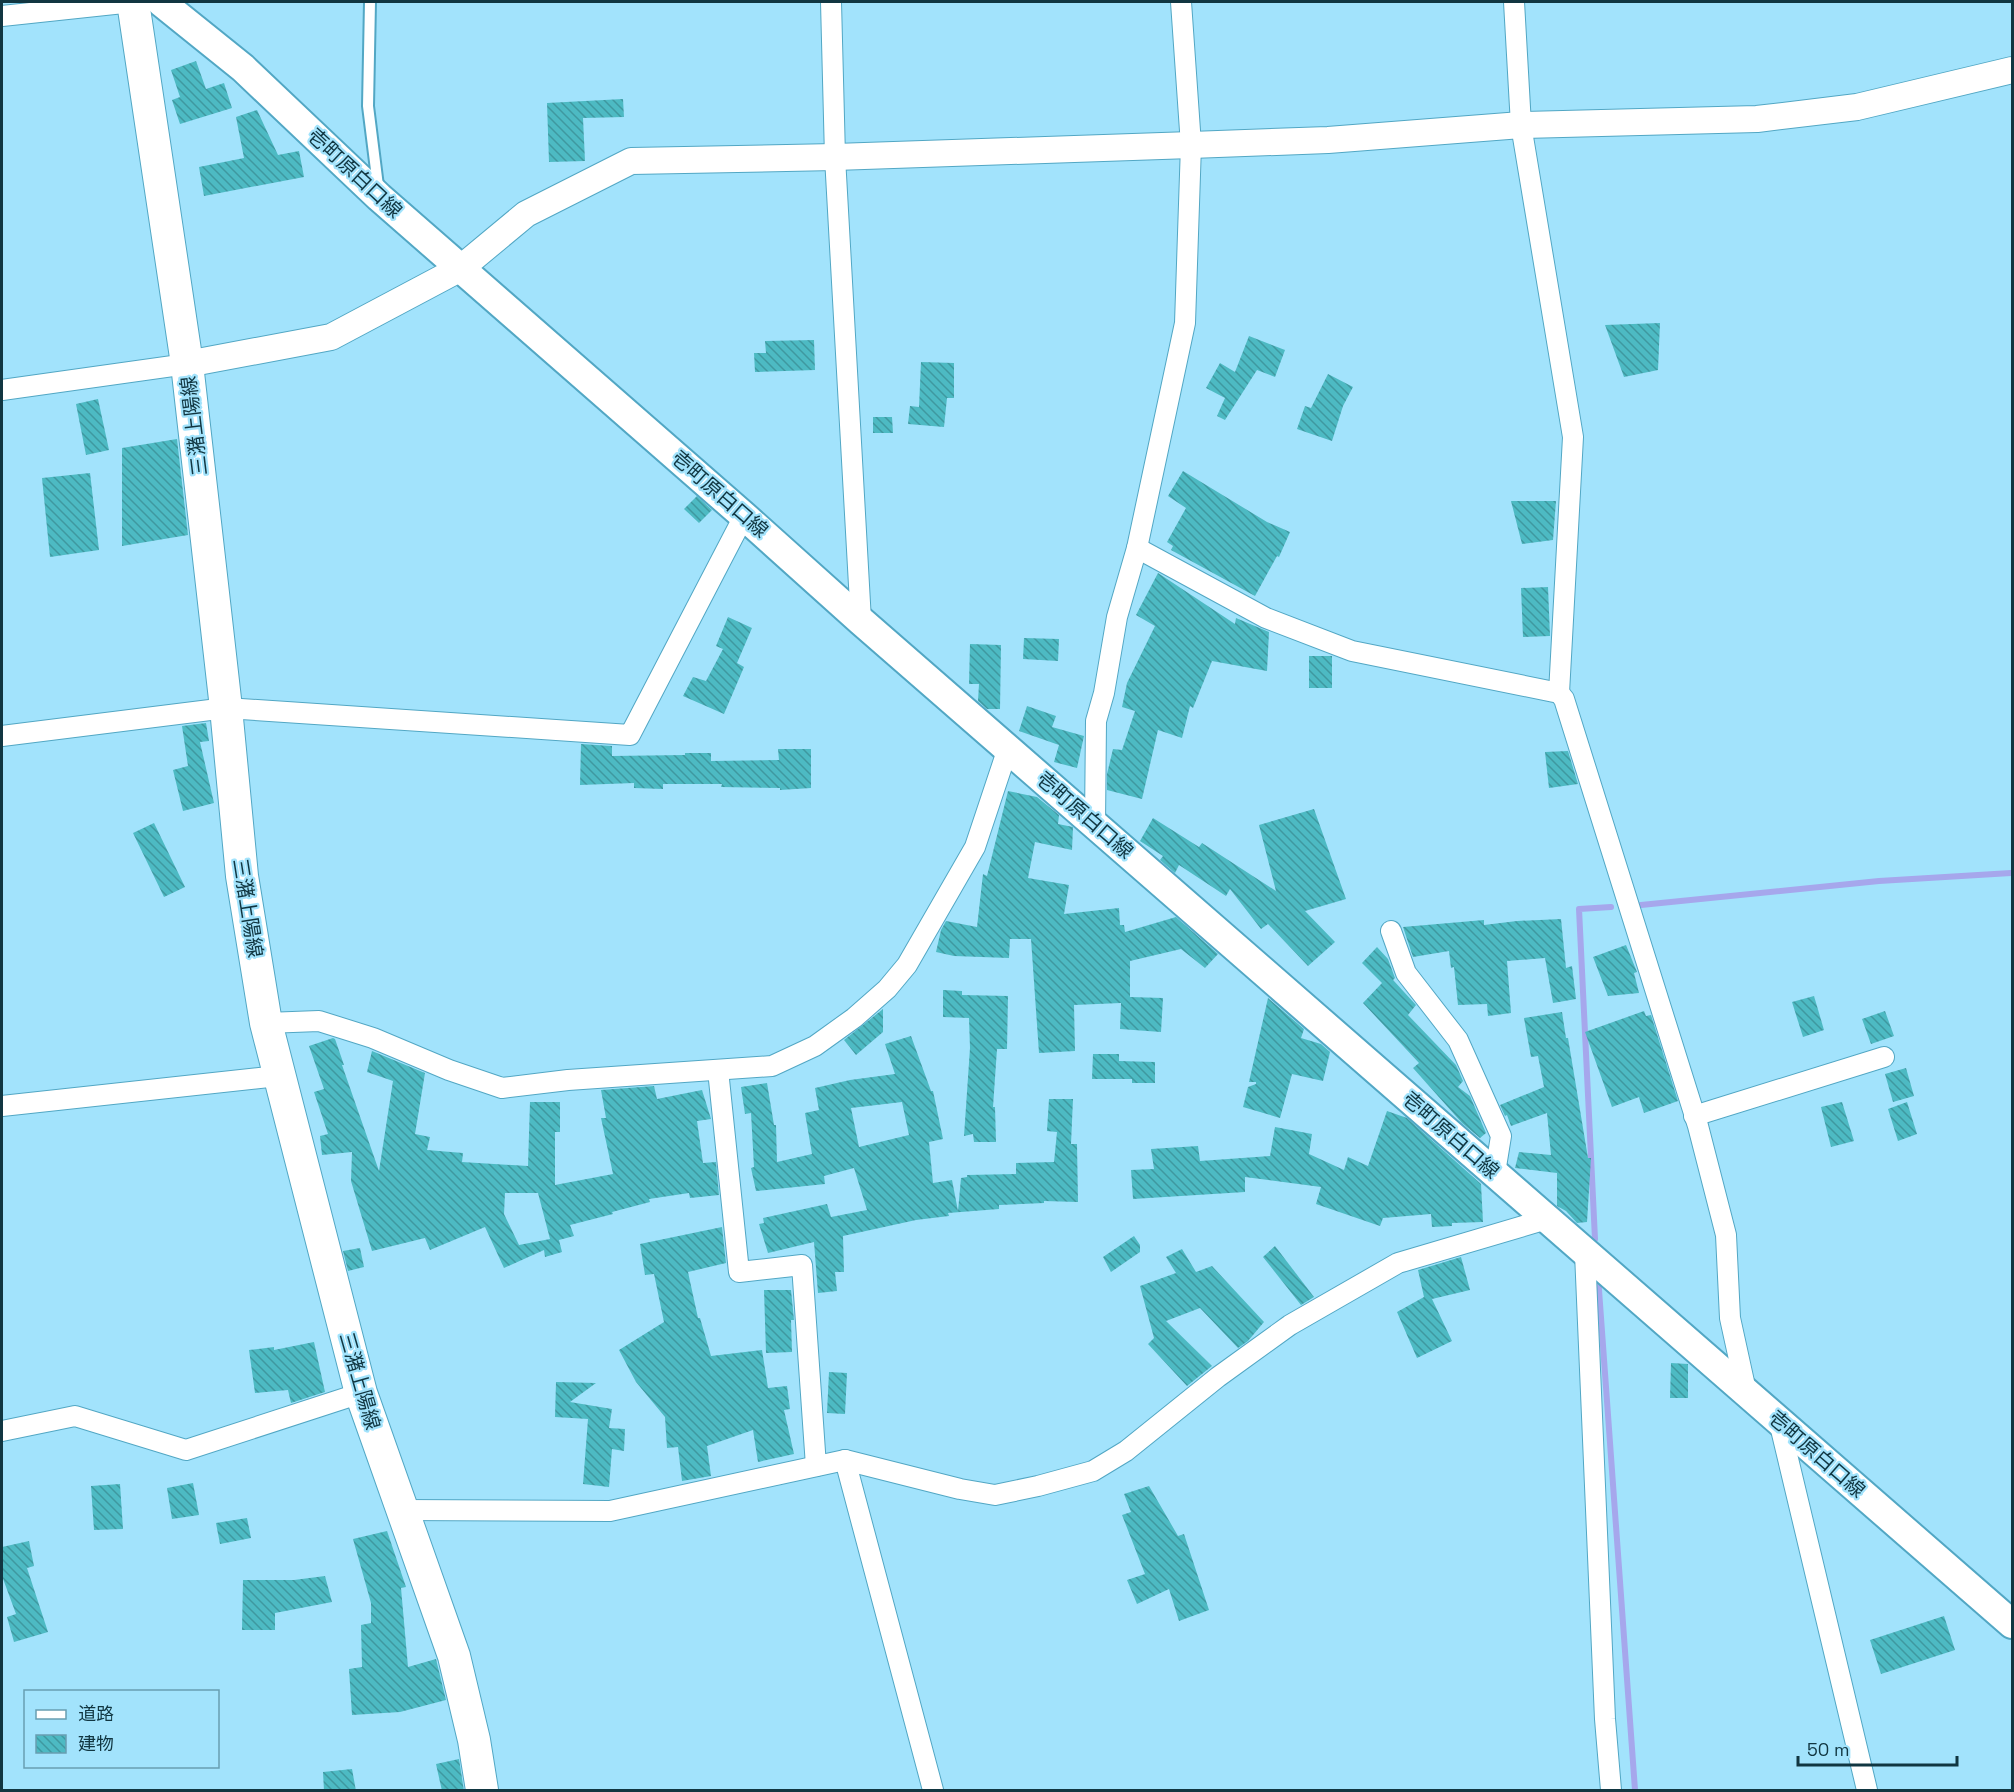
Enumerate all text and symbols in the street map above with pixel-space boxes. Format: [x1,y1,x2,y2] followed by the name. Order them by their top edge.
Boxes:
[302,123,408,223] street label: 壱町原白口線
[175,375,213,477] street label: 三潴上陽線
[666,445,774,543] street label: 壱町原白口線
[1031,766,1139,864] street label: 壱町原白口線
[227,857,269,959] street label: 三潴上陽線
[1397,1086,1505,1184] street label: 壱町原白口線
[334,1329,386,1433] street label: 三潴上陽線
[1763,1405,1871,1503] street label: 壱町原白口線
[24,1690,219,1768] legend
[78,1702,114,1725] text: 道路
[1798,1729,1957,1767] scale bar
[78,1732,114,1755] text: 建物
[1807,1738,1849,1761] text: 50 m

